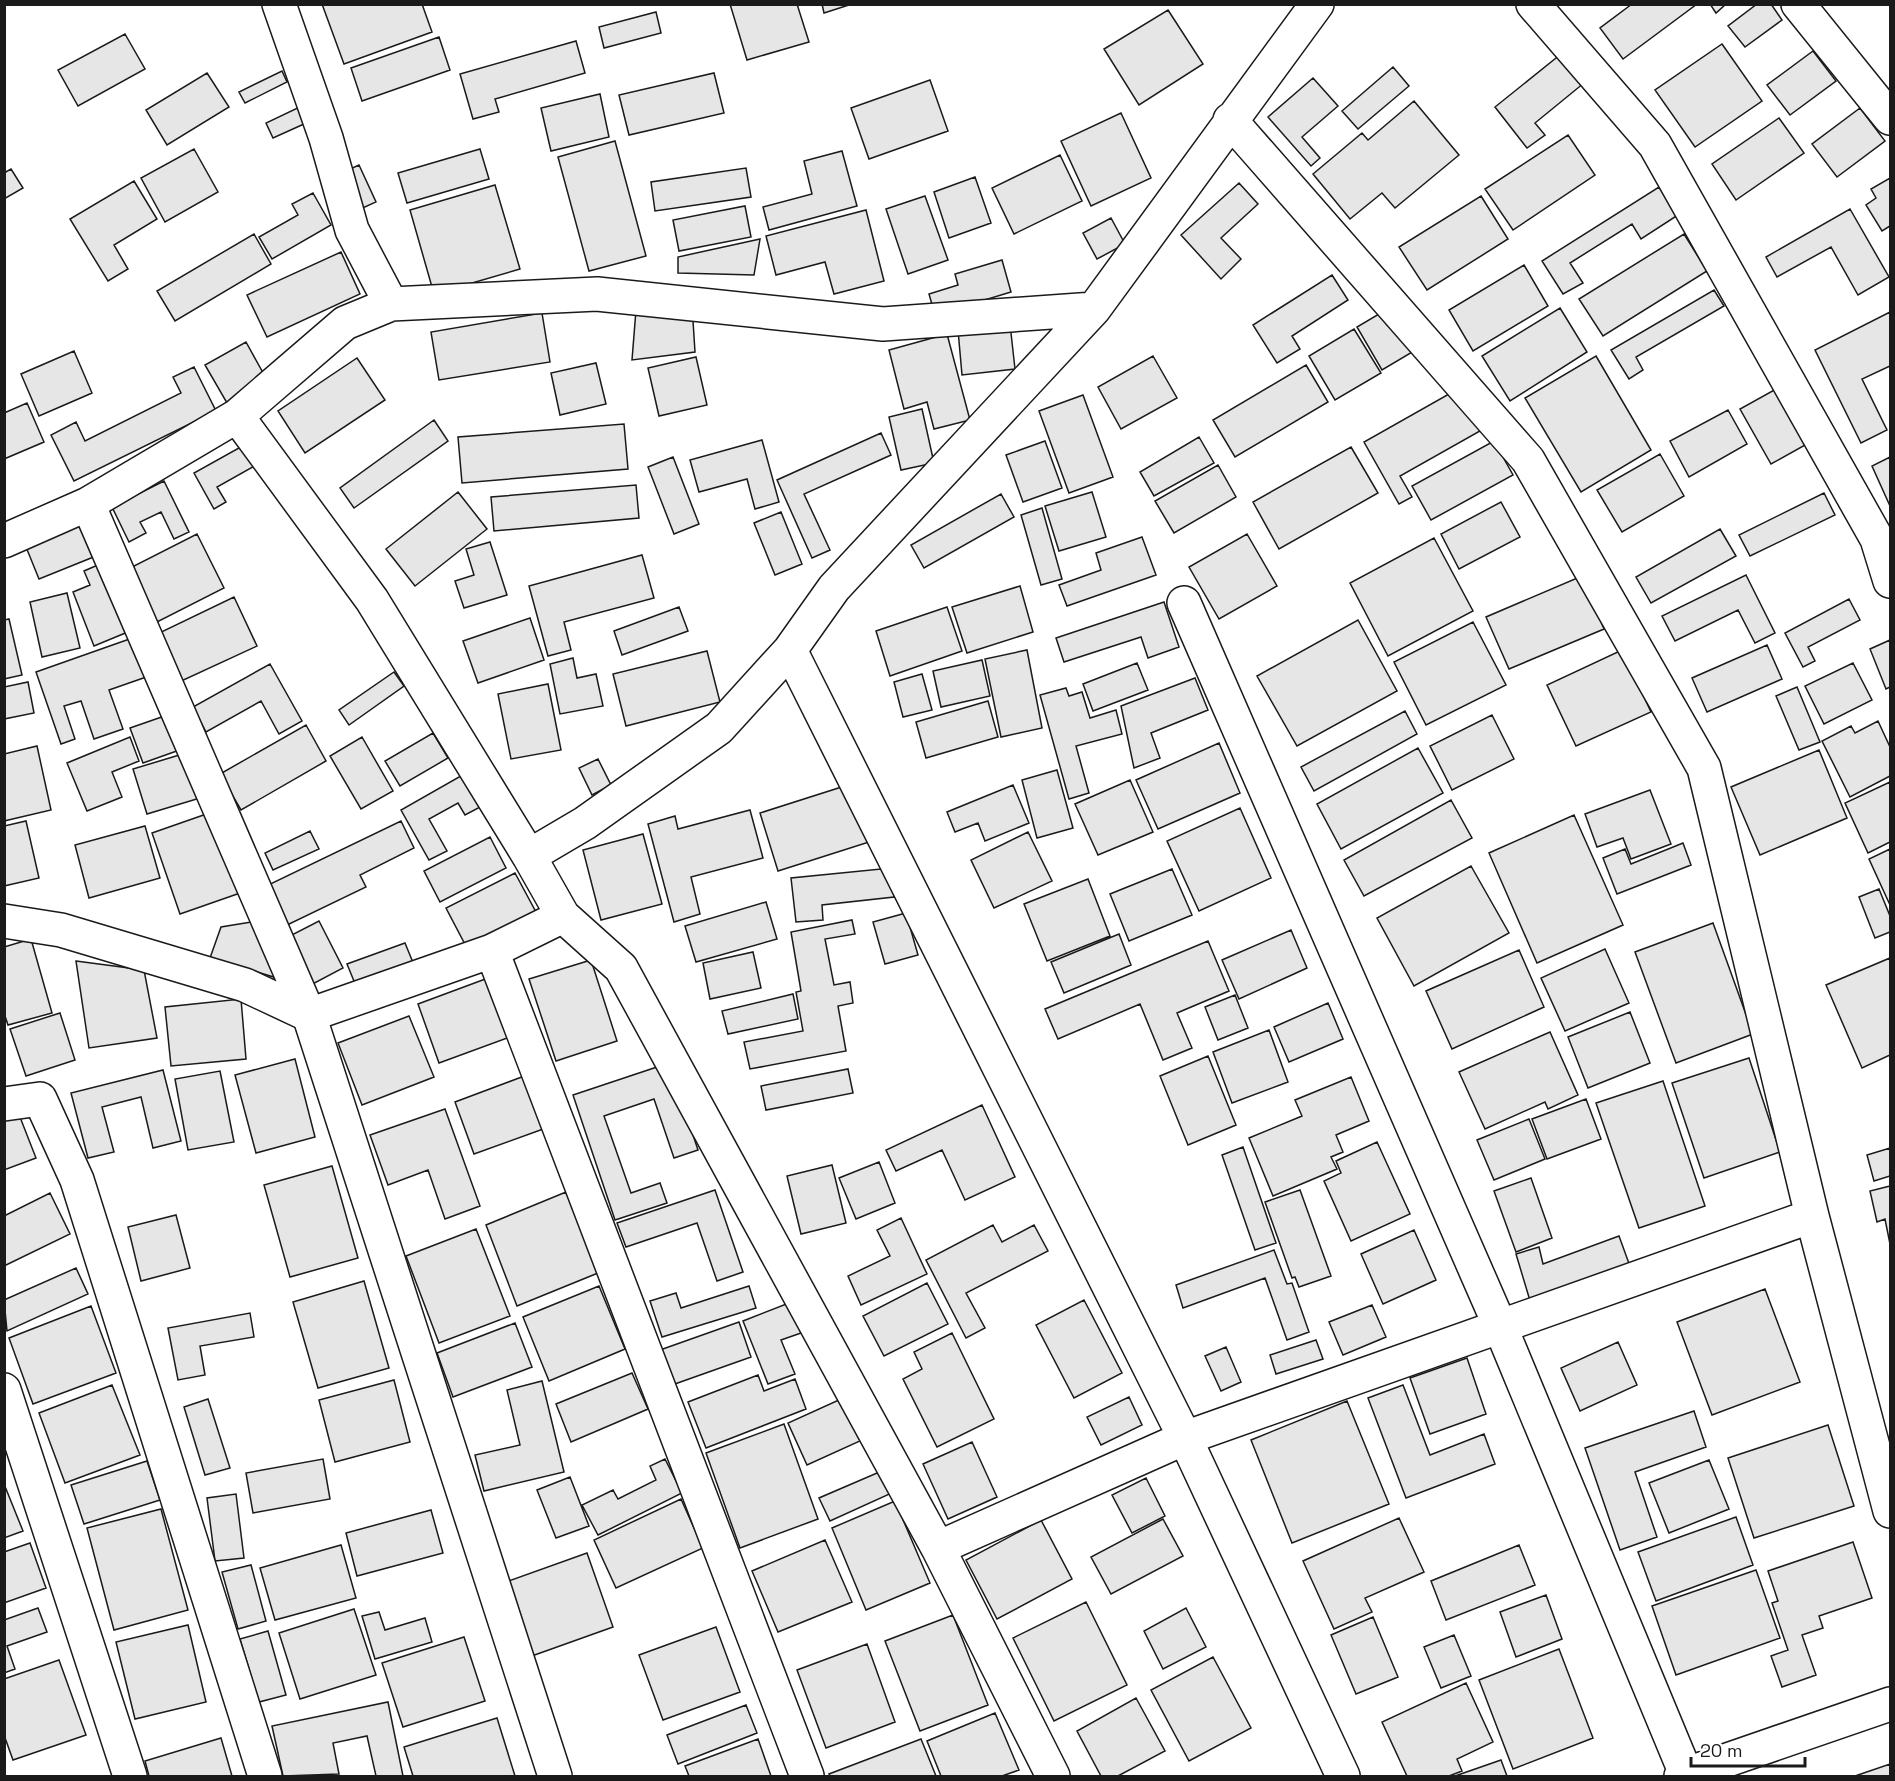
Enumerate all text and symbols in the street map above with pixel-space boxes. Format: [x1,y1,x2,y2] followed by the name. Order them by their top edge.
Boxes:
[1691,1730,1805,1768] scale bar
[1700,1739,1743,1762] text: 20 m

